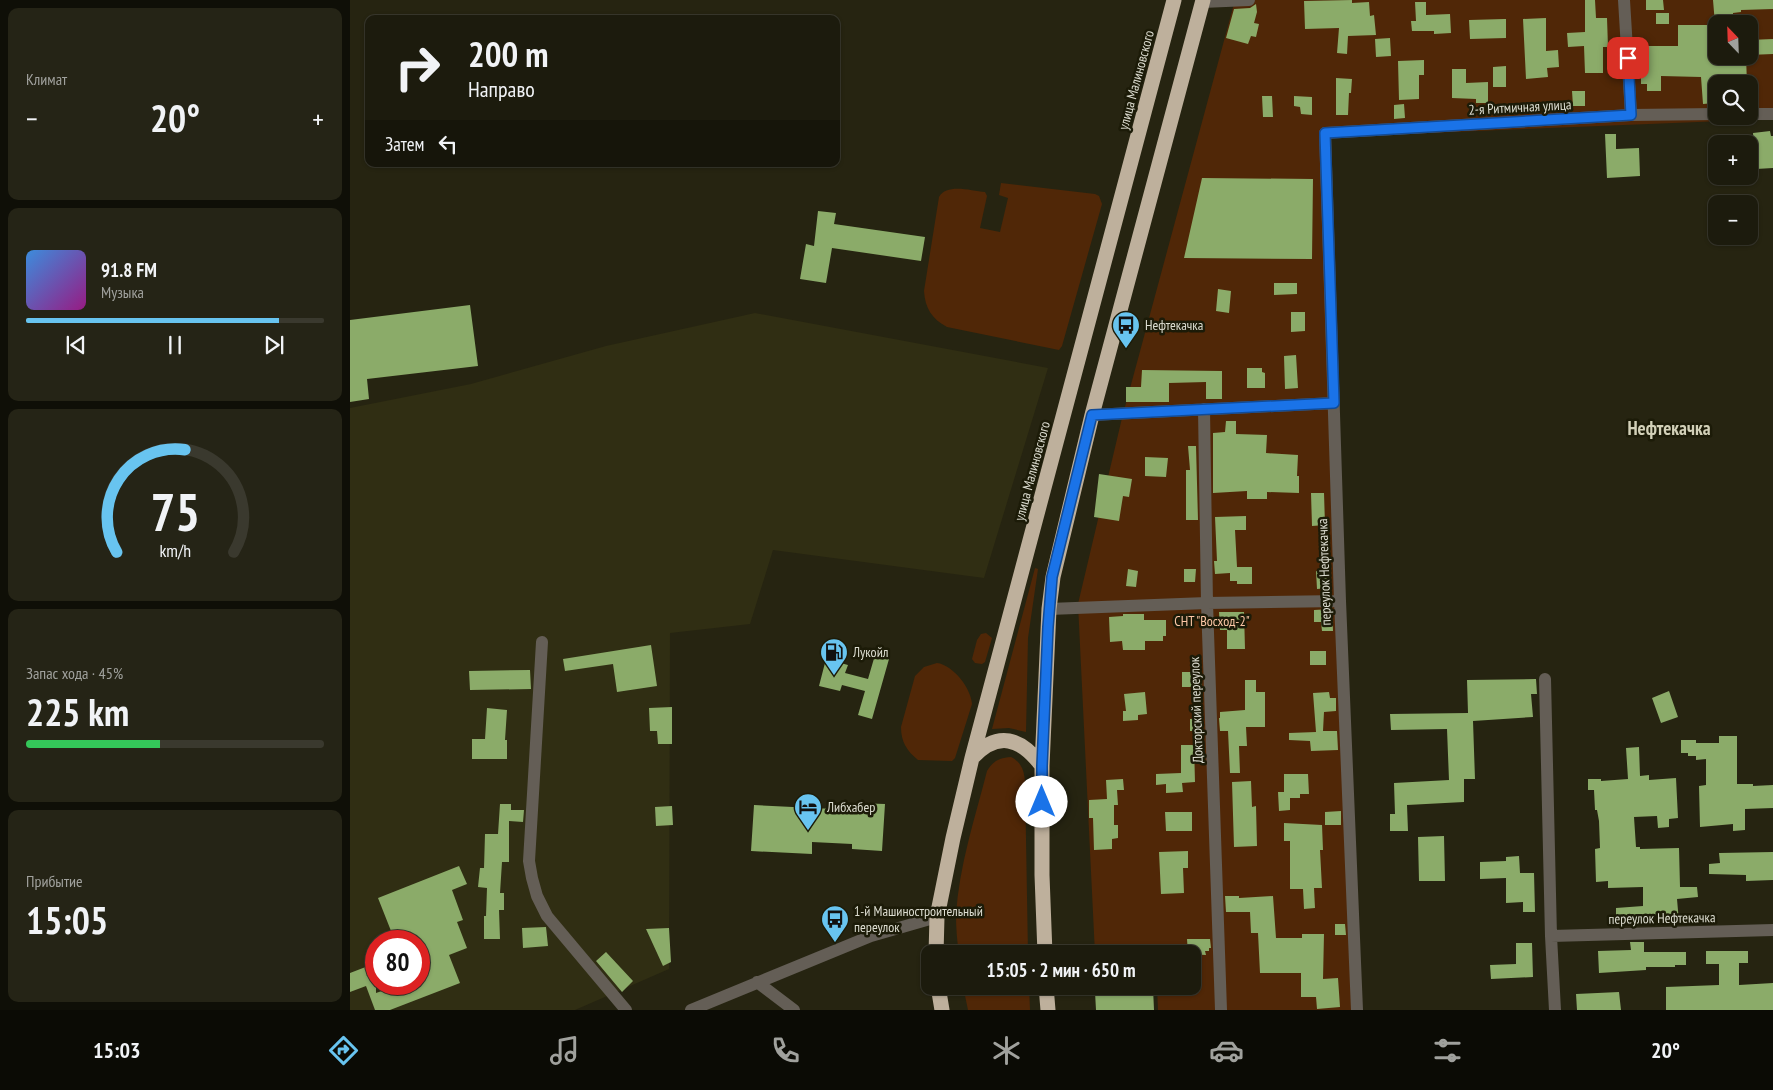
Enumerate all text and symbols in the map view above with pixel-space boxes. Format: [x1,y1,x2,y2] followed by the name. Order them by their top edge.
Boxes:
[1708,15,1758,65] north arrow
[1708,15,1758,245] map controls
[1114,28,1158,132] street label: улица Малиновского
[468,31,549,77] text: 200 m
[385,35,450,100] icon: right
[1607,37,1649,79] pin
[1614,44,1642,72] icon: arrive
[26,69,67,89] text: Климат
[468,75,535,103] text: Направо
[1708,75,1758,125] button: search
[150,93,200,142] text: 20°
[1468,95,1572,119] street label: 2-я Ритмичная улица
[26,100,38,137] text: −
[312,100,324,137] text: +
[434,130,462,158] icon: left
[385,132,424,156] text: Затем
[1708,135,1758,185] button: +
[1708,195,1758,245] button: −
[101,258,157,282] text: 91.8 FM
[101,282,144,302] text: Музыка
[1111,310,1141,349] bus stop icon: Нефтекачка
[1145,316,1203,334] place label: Нефтекачка
[62,331,90,359] icon: previous
[161,331,189,359] icon: pause
[260,331,288,359] icon: next
[1627,416,1711,440] district label: Нефтекачка
[1010,419,1054,523] street label: улица Малиновского
[150,478,200,545] text: 75
[1313,518,1335,626] street label: переулок Нефтекачка
[159,539,191,562] text: km/h
[1174,612,1250,630] park label: СНТ "Восход-2"
[819,637,849,676] fuel station icon: Лукойл
[852,643,889,661] place label: Лукойл
[1185,656,1207,764] street label: Докторский переулок
[26,663,123,683] text: Запас хода · 45%
[26,687,129,736] text: 225 km
[1015,775,1067,827] position arrow
[793,792,823,831] hotel icon: Либхабер
[826,798,875,816] place label: Либхабер
[26,871,83,891] text: Прибытие
[26,895,108,944] text: 15:05
[854,902,983,936] place label: 1-й Машиностроительный переулок
[820,904,850,943] bus stop icon: 1-й Машиностроительный переулок
[1608,908,1716,928] street label: переулок Нефтекачка
[365,930,430,995] speed limit sign: 80
[987,958,1135,982] text: 15:05 · 2 мин · 650 m
[326,1033,361,1068] icon: directions
[547,1033,582,1068] icon: music
[768,1033,803,1068] icon: phone
[989,1033,1024,1068] icon: climate
[1209,1033,1244,1068] icon: car
[1430,1033,1465,1068] icon: filters
[93,1036,140,1064] text: 15:03
[1651,1036,1680,1064] text: 20°

